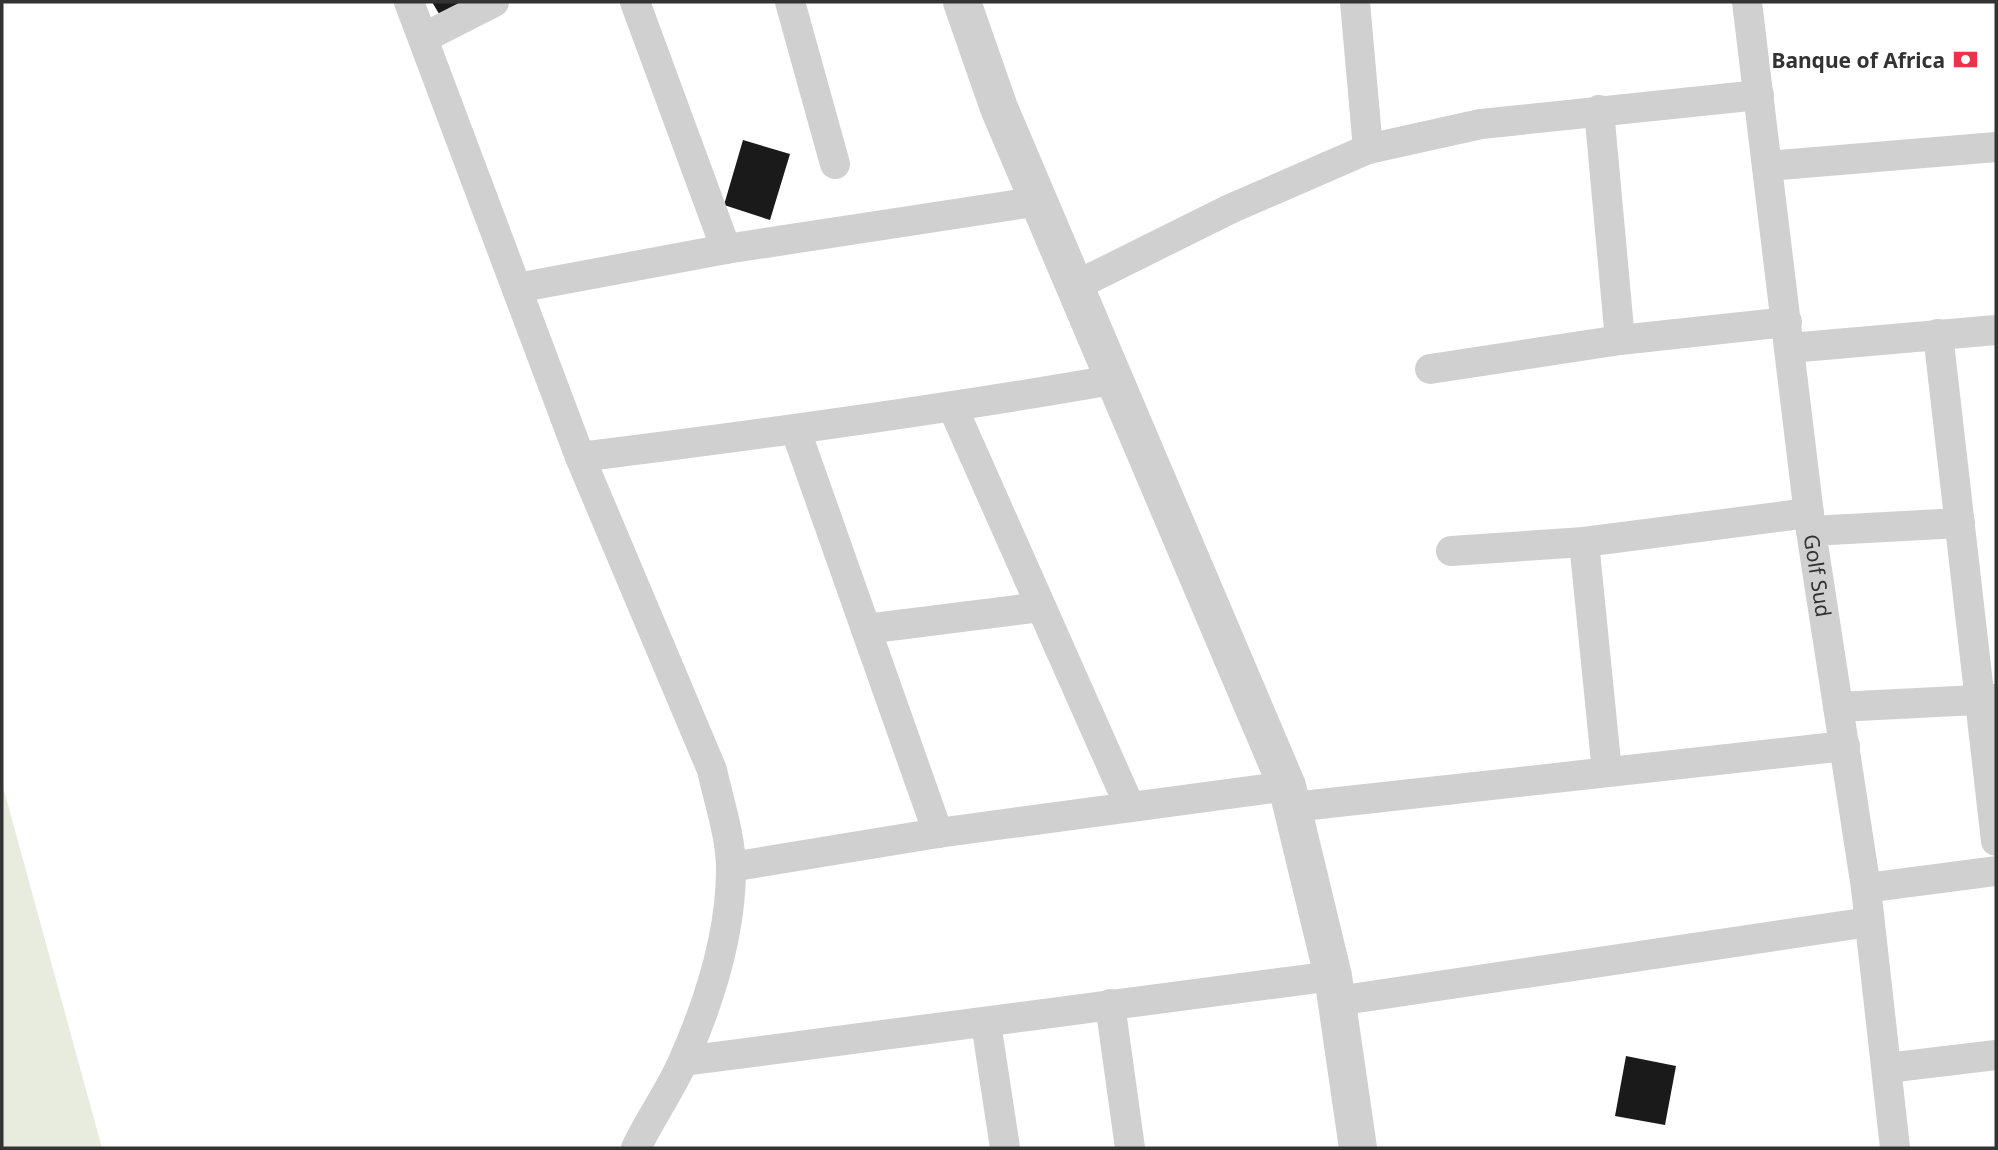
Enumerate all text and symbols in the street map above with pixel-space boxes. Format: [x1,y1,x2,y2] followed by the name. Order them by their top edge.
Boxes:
[1771,46,1945,74] place label: Banque of Africa
[1951,46,1979,74] bank icon: Banque of Africa
[1798,532,1838,619] street label: Golf Sud

